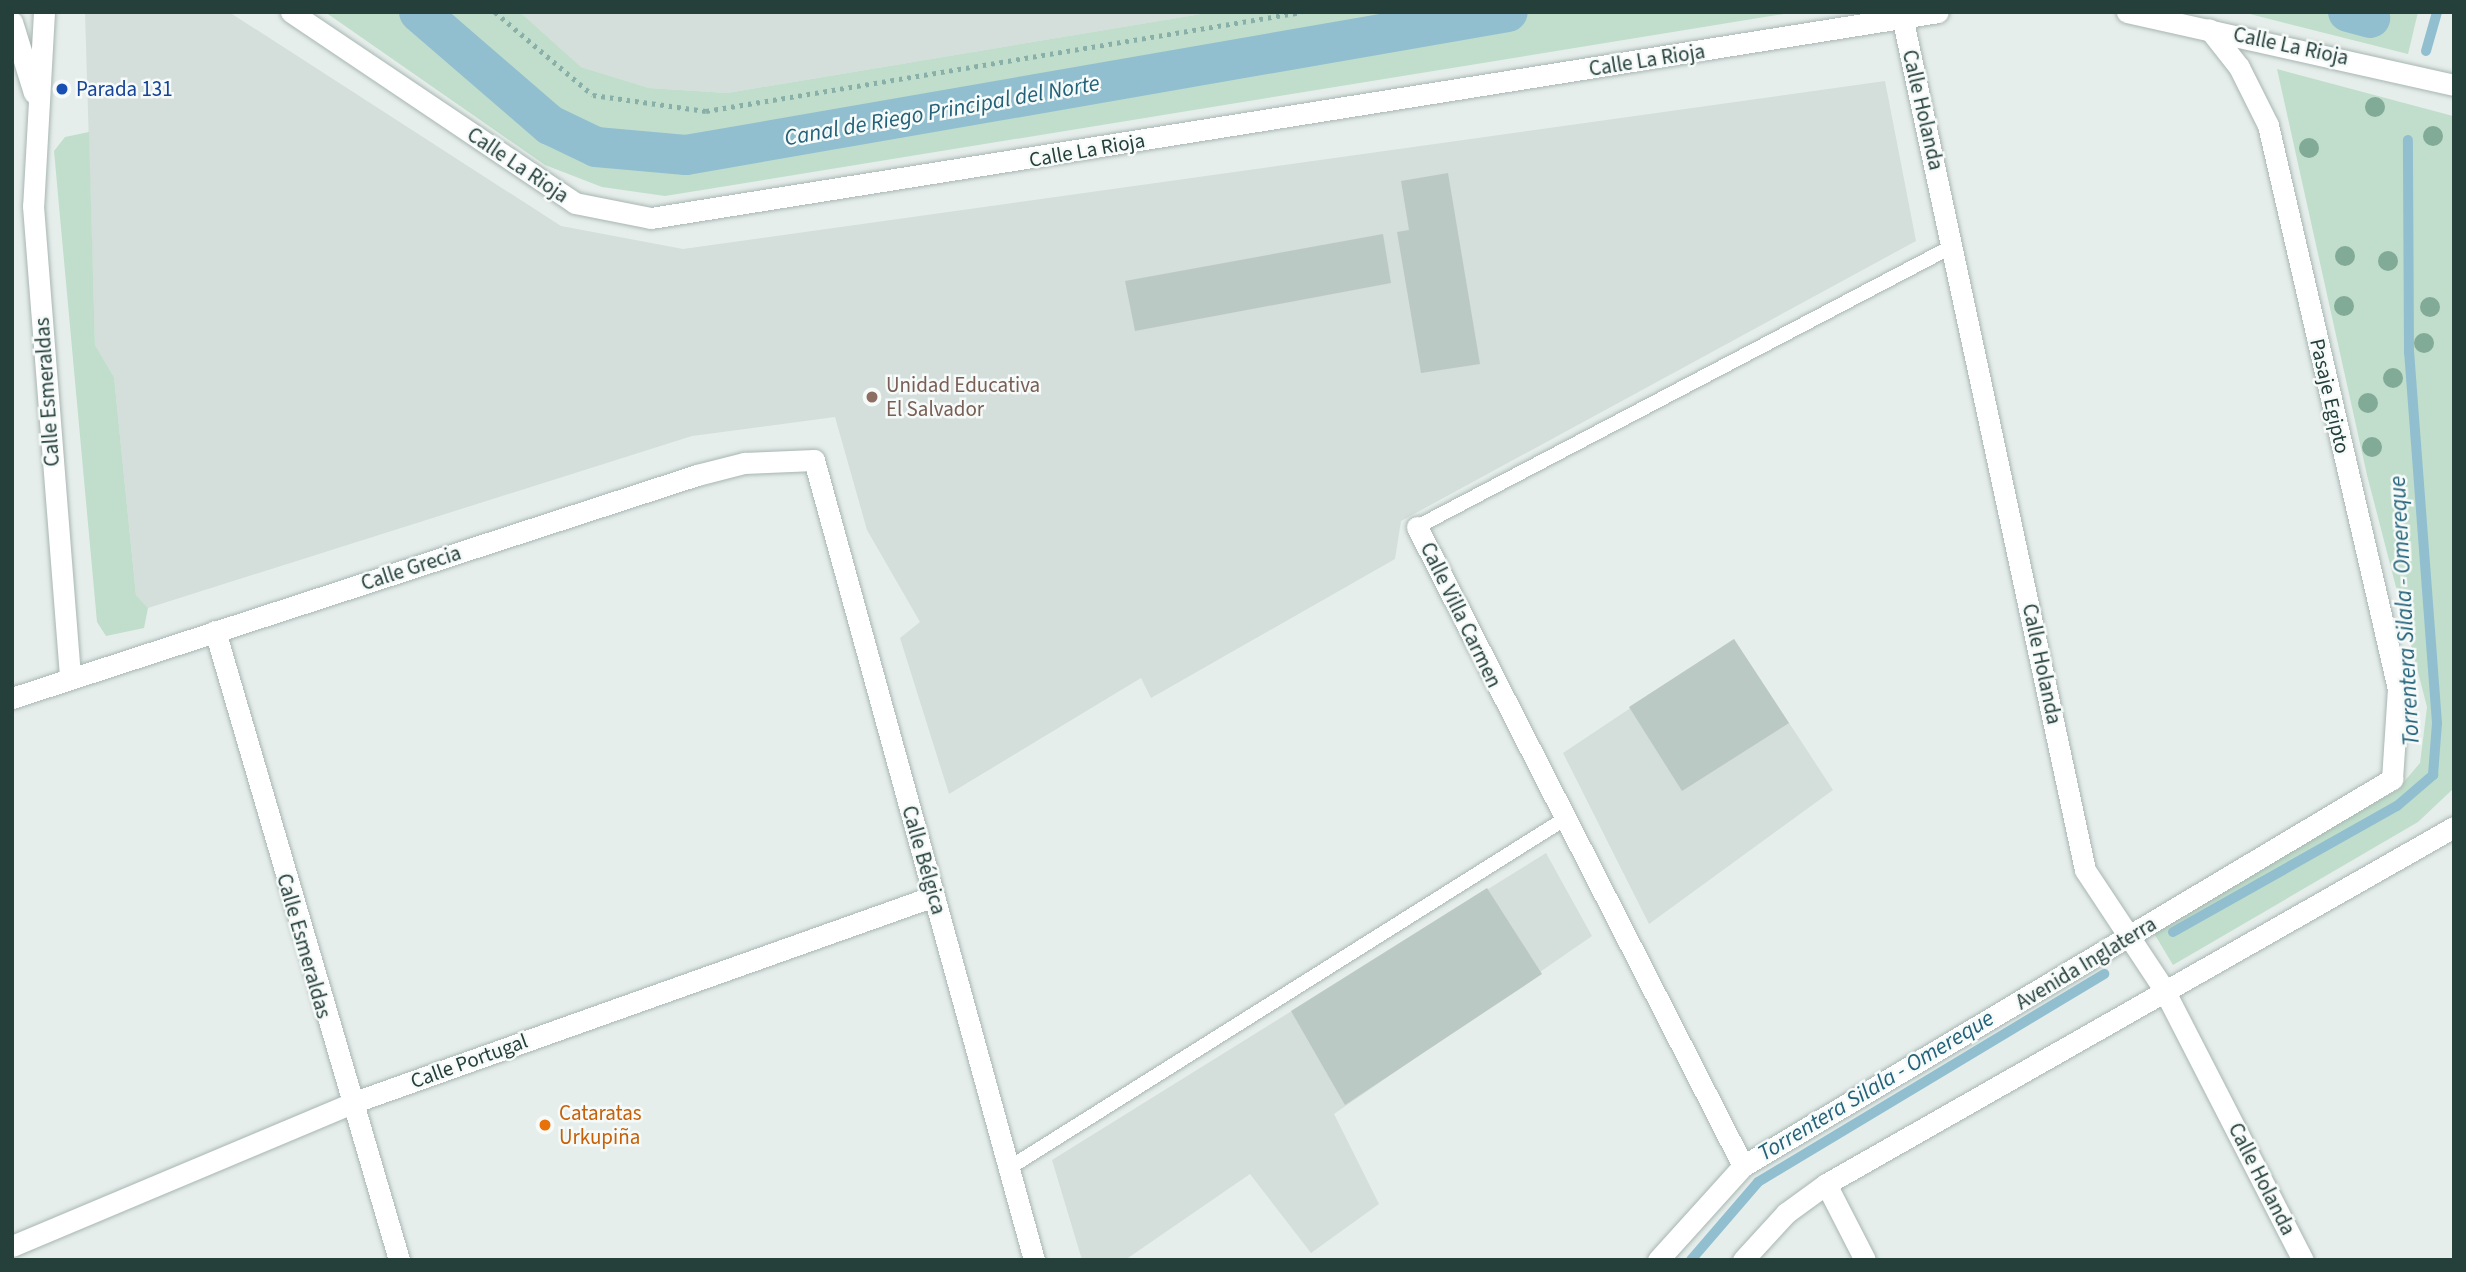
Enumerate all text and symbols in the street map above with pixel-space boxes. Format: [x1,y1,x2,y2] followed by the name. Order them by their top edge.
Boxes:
[2231,21,2351,71] street label: Calle La Rioja
[1587,38,1707,82] street label: Calle La Rioja
[1897,47,1949,173] street label: Calle Holanda
[782,70,1102,152] water label: Canal de Riego Principal del Norte
[76,76,173,102] place label: Parada 131
[54,81,70,97] marker: Parada 131
[462,122,574,208] street label: Calle La Rioja
[1027,127,1147,173] street label: Calle La Rioja
[29,317,65,467] street label: Calle Esmeraldas
[2305,336,2355,456] street label: Pasaje Egipto
[886,372,1040,422] place label: Unidad Educativa El Salvador
[864,389,880,405] marker: Unidad Educativa El Salvador
[2384,475,2426,747] water label: Torrentera Silala - Omereque
[1415,538,1507,692] street label: Calle Villa Carmen
[358,540,464,596] street label: Calle Grecia
[2017,601,2067,727] street label: Calle Holanda
[896,803,952,917] street label: Calle Bélgica
[271,871,337,1021] street label: Calle Esmeraldas
[2011,911,2161,1015] street label: Avenida Inglaterra
[1753,1005,1999,1167] water label: Torrentera Silala - Omereque
[407,1028,531,1094] street label: Calle Portugal
[559,1100,642,1150] place label: Cataratas Urkupiña
[537,1117,553,1133] marker: Cataratas Urkupiña
[2223,1119,2301,1239] street label: Calle Holanda

